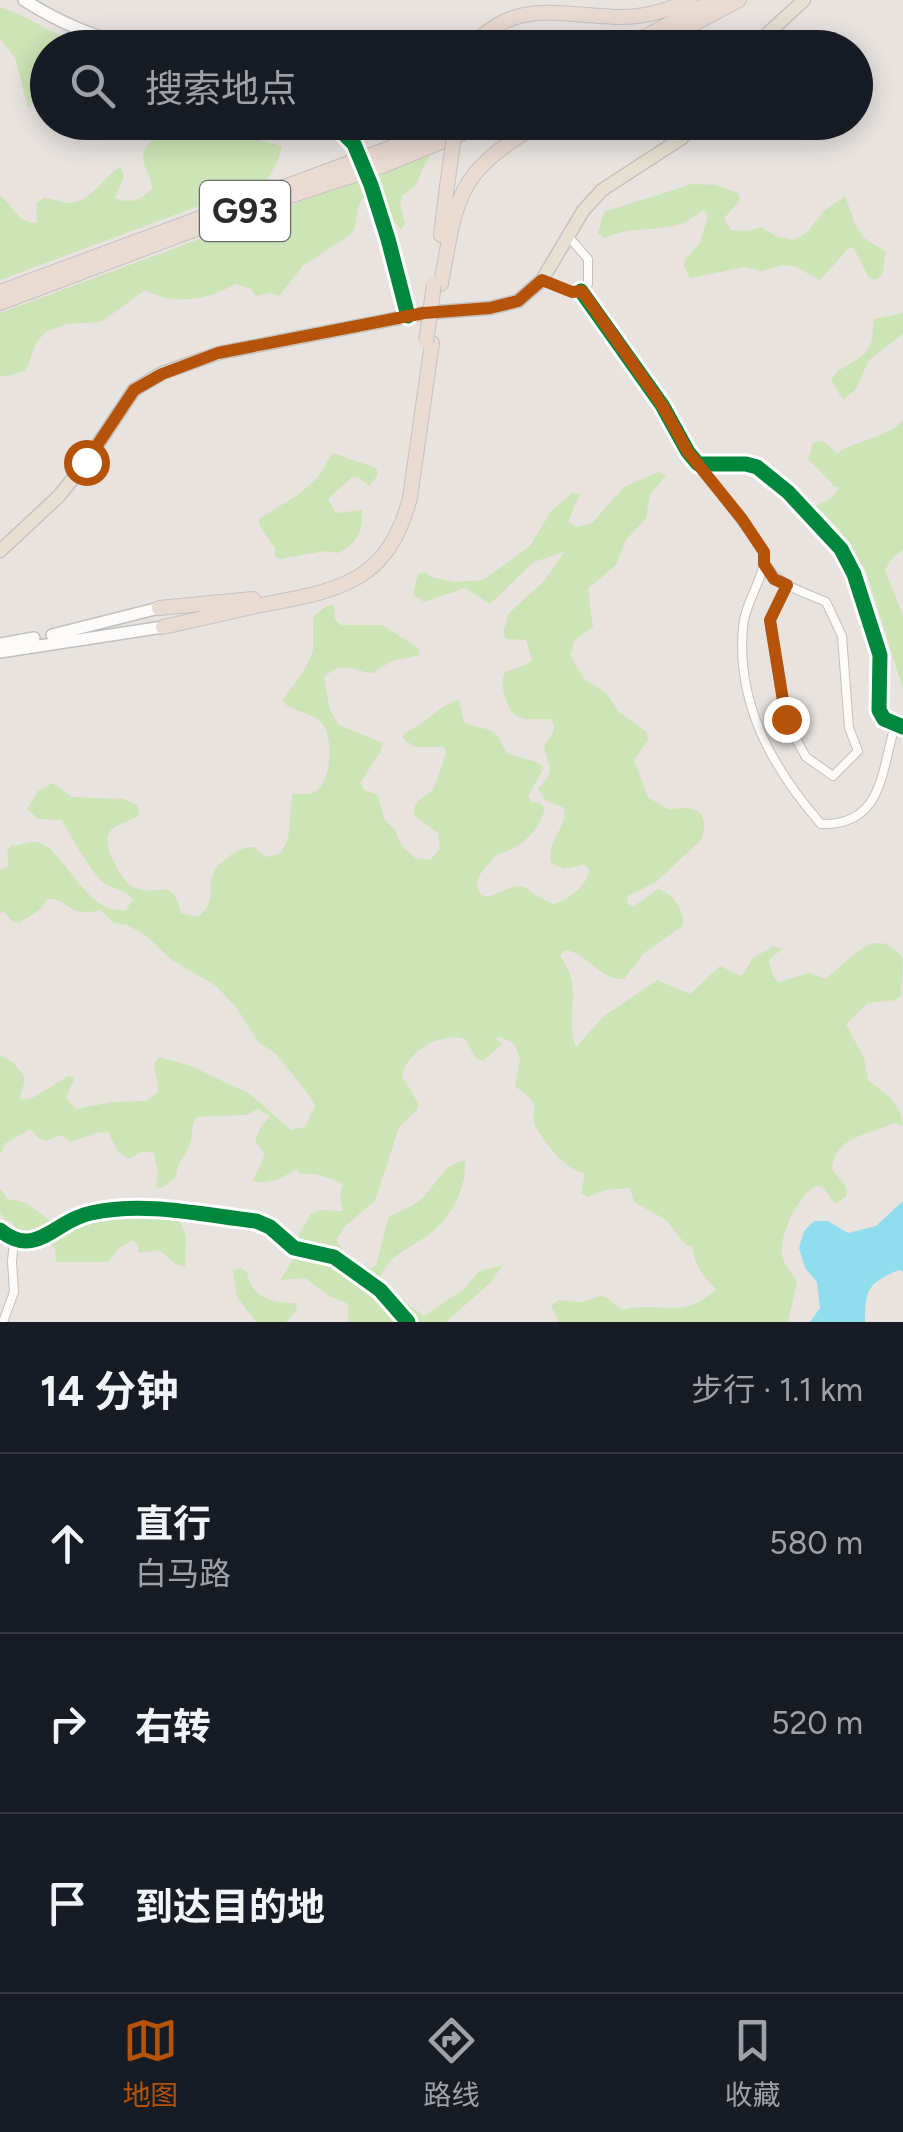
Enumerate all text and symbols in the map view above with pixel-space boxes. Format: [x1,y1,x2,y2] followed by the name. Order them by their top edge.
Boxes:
[30,30,873,140] search box
[65,58,120,113] icon: search
[145,66,297,112] text: 搜索地点
[200,181,290,241] road number: G93
[64,440,110,486] route start
[764,697,810,743] route end
[40,1366,178,1417] text: 14 分钟
[691,1371,863,1409] text: 步行 · 1.1 km
[135,1501,211,1547] text: 直行
[40,1516,95,1571] icon: ahead
[769,1524,863,1562] text: 580 m
[135,1555,231,1593] text: 白马路
[40,1696,95,1751] icon: right
[135,1704,211,1750] text: 右转
[771,1704,863,1742] text: 520 m
[40,1876,95,1931] icon: arrive
[135,1884,325,1930] text: 到达目的地
[122,2013,179,2113] tab: 地图
[423,2013,480,2113] tab: 路线
[724,2013,781,2113] tab: 收藏

